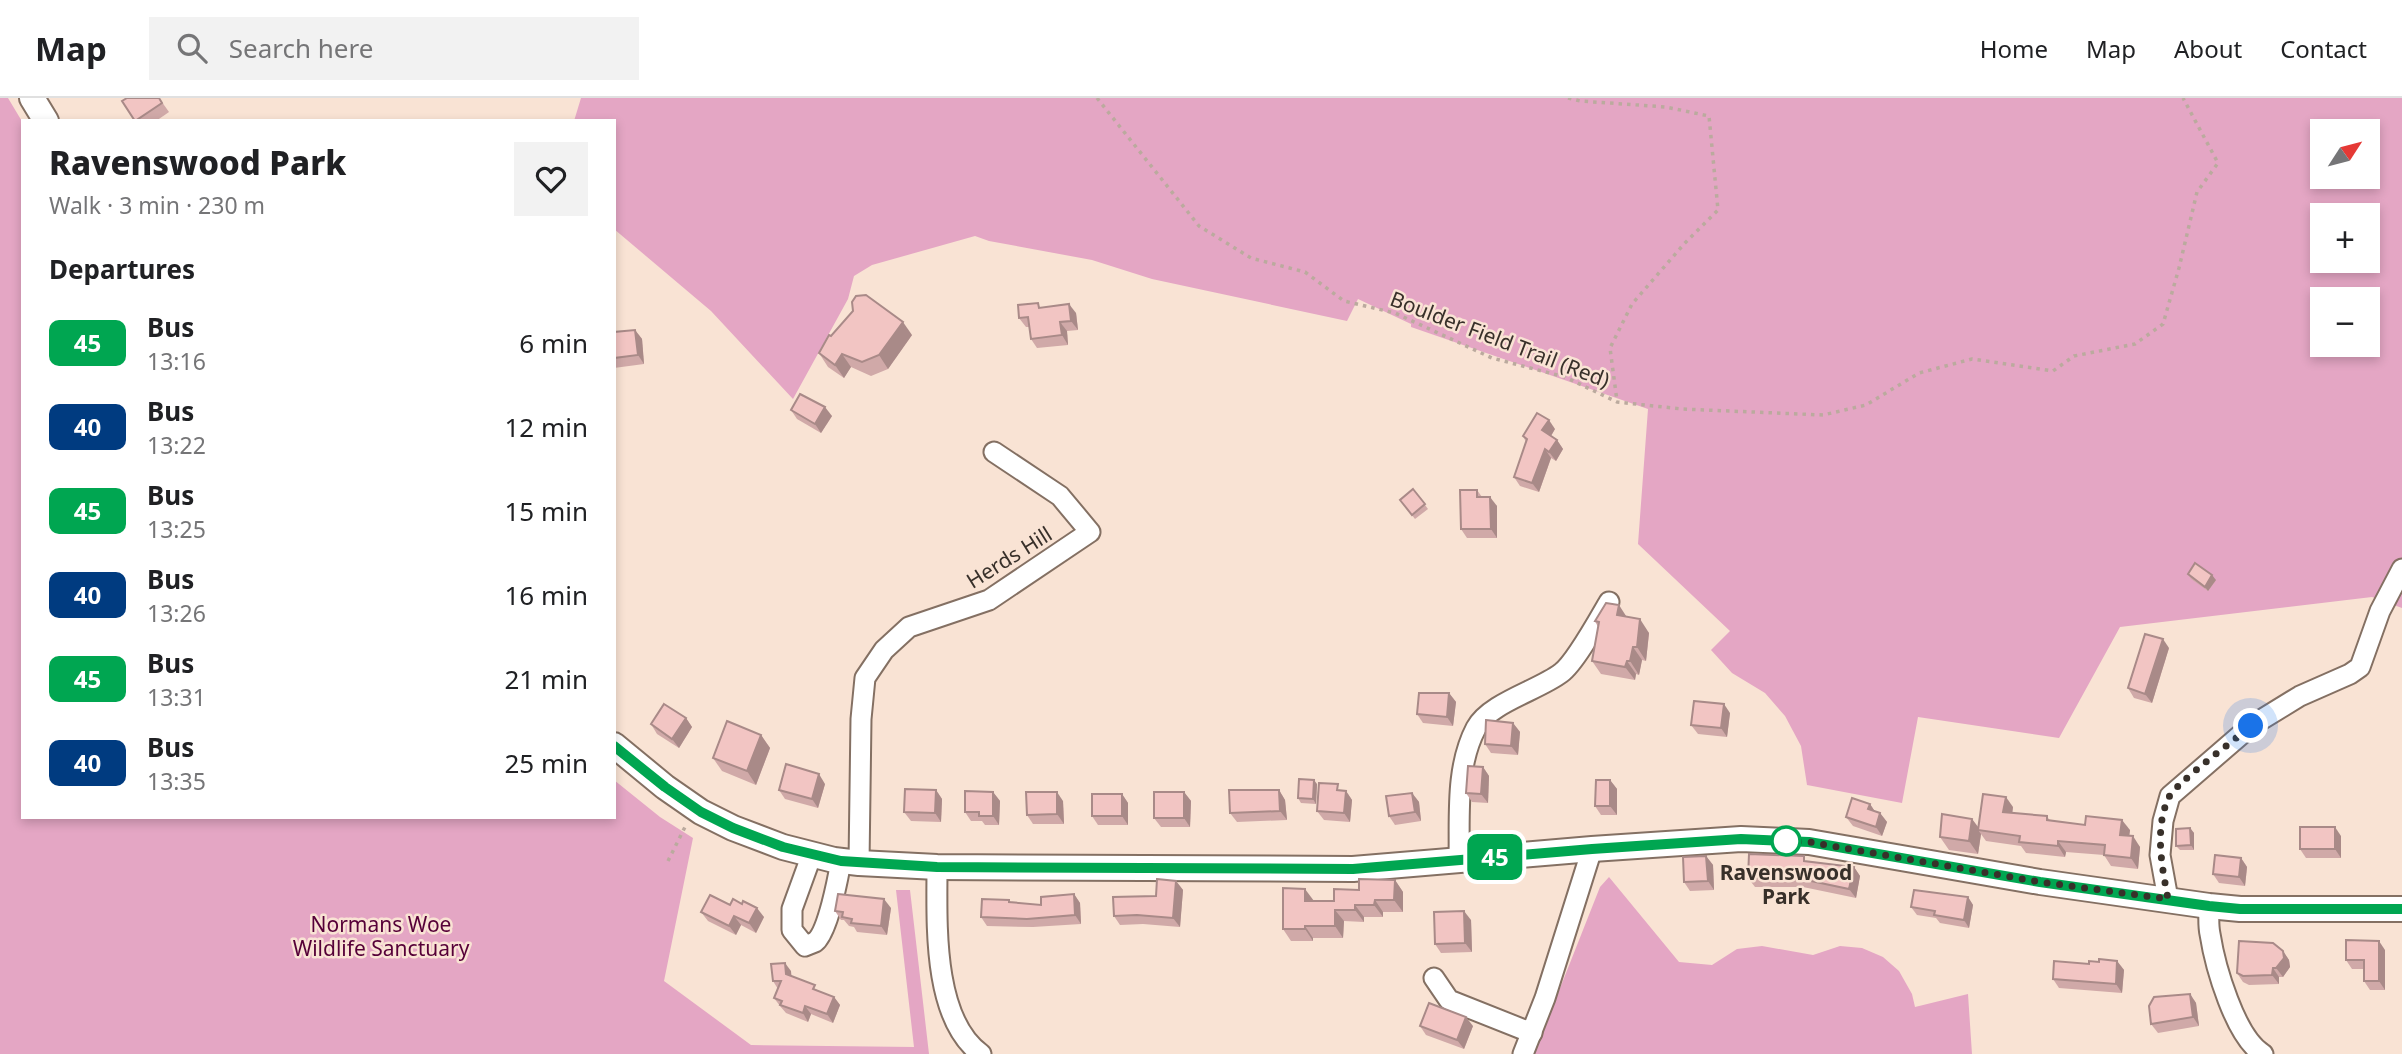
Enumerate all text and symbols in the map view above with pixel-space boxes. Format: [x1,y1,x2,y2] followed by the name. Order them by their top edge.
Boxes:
[149,17,639,80] search box
[35,26,107,71] text: Map
[173,29,211,67] icon: search
[229,30,373,66] text: Search here
[1980,32,2048,65] text: Home
[2086,32,2136,65] text: Map
[2174,32,2242,65] text: About
[2280,32,2367,65] text: Contact
[2310,119,2380,189] north arrow
[2310,119,2380,357] map controls
[49,140,346,185] text: Ravenswood Park
[514,142,588,216] button: heart
[49,189,265,221] text: Walk · 3 min · 230 m
[2310,203,2380,273] button: +
[49,251,195,287] text: Departures
[1386,284,1614,394] street label: Boulder Field Trail (Red)
[2310,287,2380,357] button: −
[147,309,194,345] text: Bus
[519,325,588,361] text: 6 min
[74,326,101,359] text: 45
[147,345,206,377] text: 13:16
[147,393,194,429] text: Bus
[504,409,588,445] text: 12 min
[74,410,101,443] text: 40
[147,429,206,461] text: 13:22
[147,477,194,513] text: Bus
[504,493,588,529] text: 15 min
[74,494,101,527] text: 45
[147,513,206,545] text: 13:25
[961,520,1057,594] street label: Herds Hill
[147,561,194,597] text: Bus
[504,577,588,613] text: 16 min
[74,578,101,611] text: 40
[147,597,206,629] text: 13:26
[147,645,194,681] text: Bus
[504,661,588,697] text: 21 min
[74,662,101,695] text: 45
[147,681,206,713] text: 13:31
[2233,708,2268,743] your location
[147,729,194,765] text: Bus
[504,745,588,781] text: 25 min
[74,746,101,779] text: 40
[147,765,206,797] text: 13:35
[1771,826,1801,856] marker: Ravenswood Park
[1464,834,1526,880] line badge: 45
[1481,840,1509,873] text: 45
[1720,858,1852,910] place label: Ravenswood Park
[293,910,470,962] park label: Normans Woe Wildlife Sanctuary

